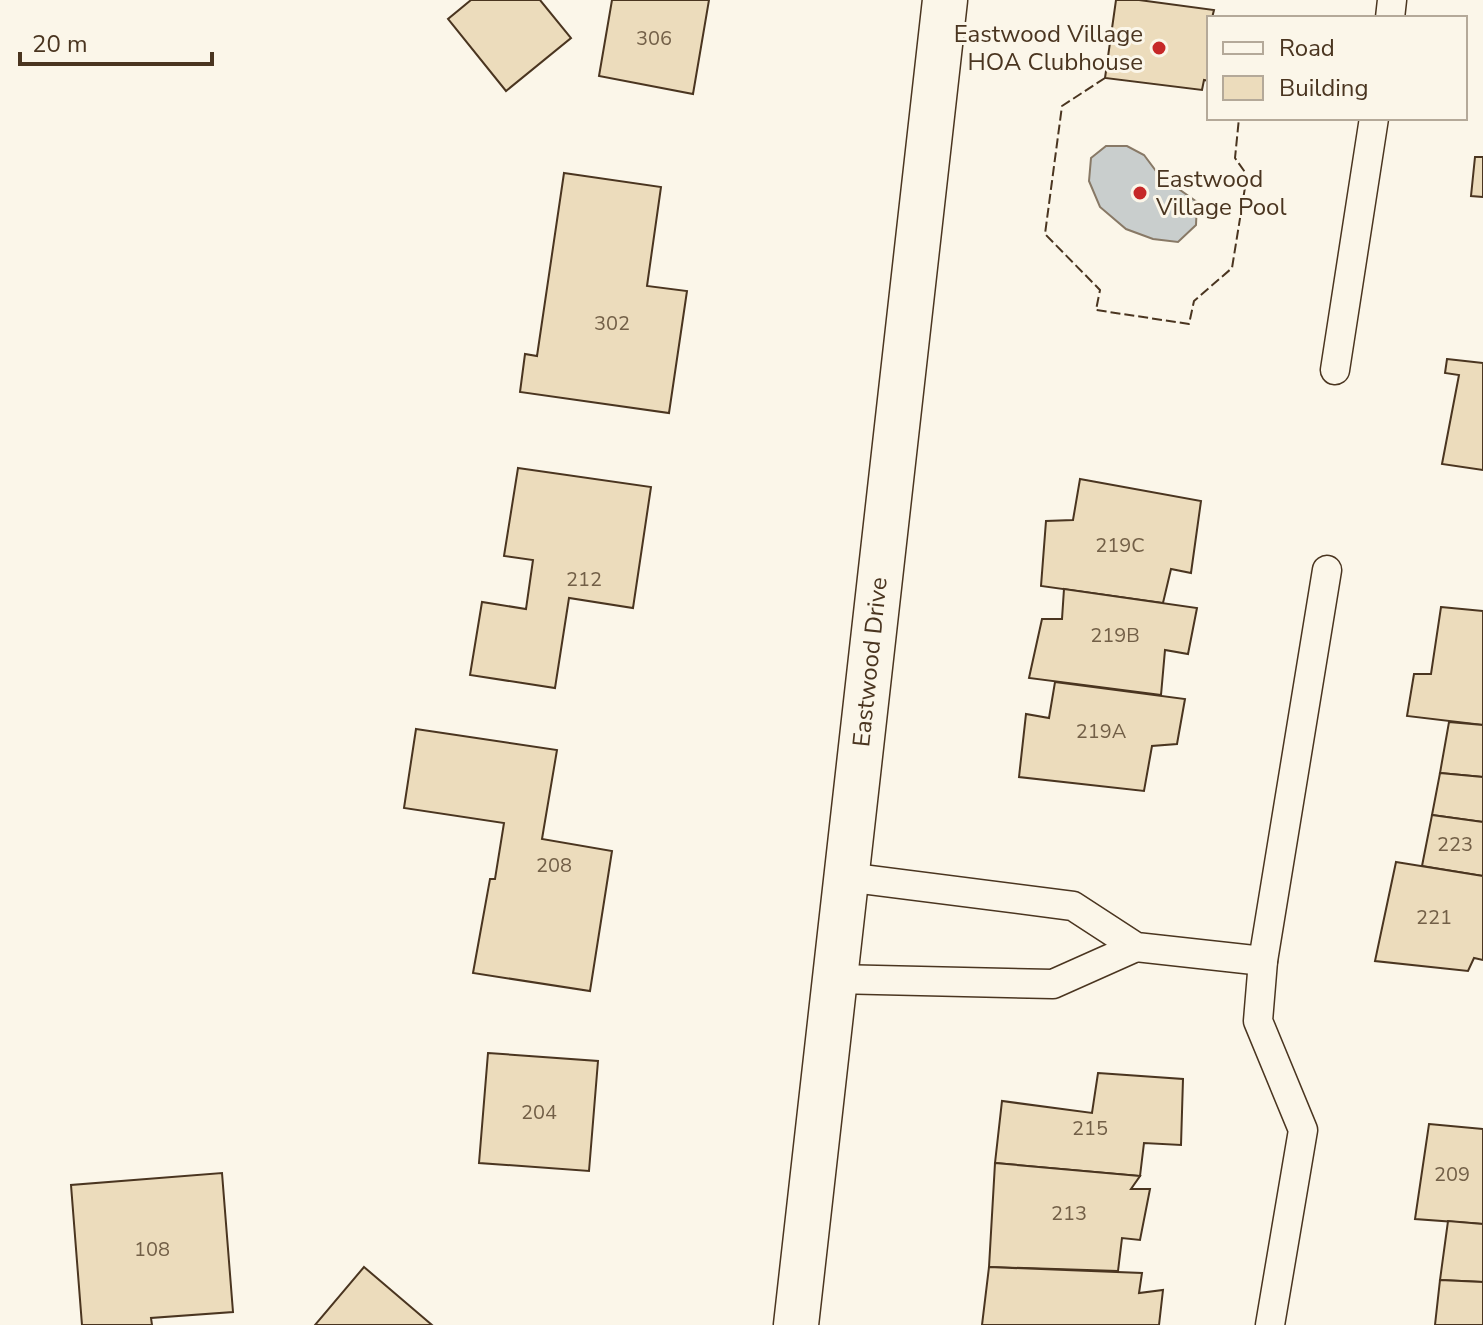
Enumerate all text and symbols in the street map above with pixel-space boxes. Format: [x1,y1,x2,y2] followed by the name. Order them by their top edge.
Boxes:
[20,16,212,66] scale bar
[1207,16,1467,120] legend
[954,18,1143,78] place label: Eastwood Village HOA Clubhouse
[636,25,672,52] house number: 306
[32,28,88,60] text: 20 m
[1279,32,1335,64] text: Road
[1150,39,1168,57] marker: Eastwood Village HOA Clubhouse
[1279,72,1369,104] text: Building
[1155,163,1286,223] place label: Eastwood Village Pool
[1131,184,1149,202] marker: Eastwood Village Pool
[594,310,630,337] house number: 302
[1095,532,1145,559] house number: 219C
[566,566,602,593] house number: 212
[845,576,895,748] street label: Eastwood Drive
[1090,622,1140,649] house number: 219B
[1076,718,1127,745] house number: 219A
[1437,831,1473,858] house number: 223
[536,852,572,879] house number: 208
[1416,904,1452,931] house number: 221
[521,1099,557,1126] house number: 204
[1072,1115,1108,1142] house number: 215
[1434,1161,1470,1188] house number: 209
[1051,1200,1087,1227] house number: 213
[134,1236,170,1263] house number: 108

